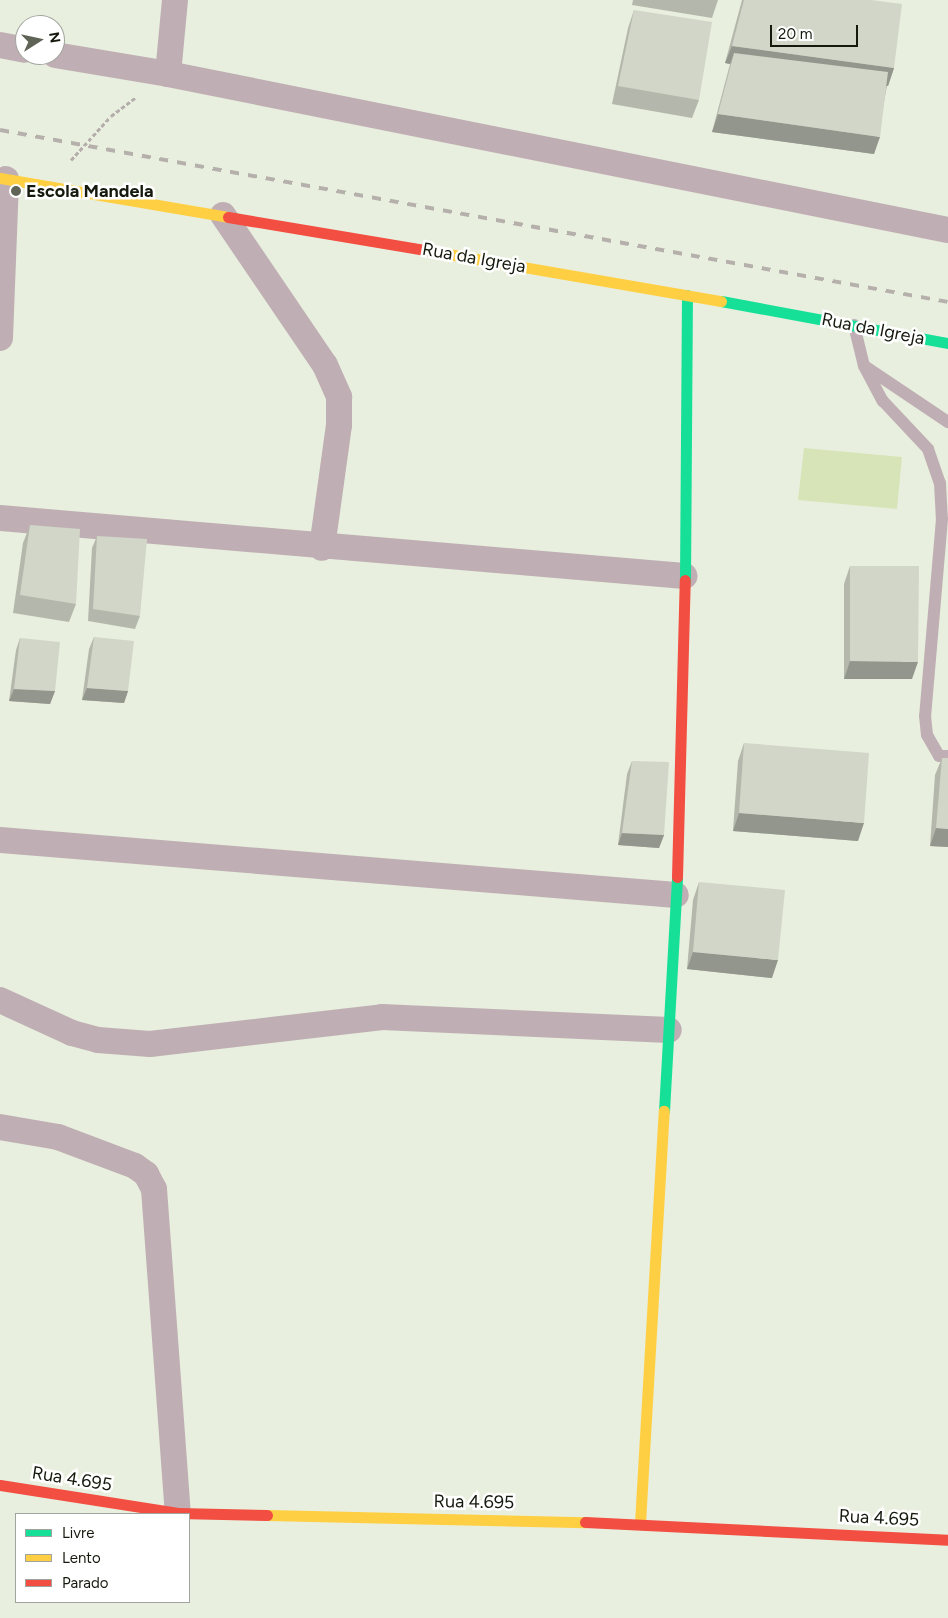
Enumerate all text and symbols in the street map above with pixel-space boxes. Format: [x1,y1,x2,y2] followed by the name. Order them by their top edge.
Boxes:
[15,15,65,65] north arrow
[773,15,860,47] scale bar
[778,25,812,43] text: 20 m
[45,31,64,44] text: N
[26,180,154,202] place label: Escola Mandela
[10,185,22,197] marker: Escola Mandela
[421,238,527,278] street label: Rua da Igreja
[820,308,926,350] street label: Rua da Igreja
[31,1462,113,1496] street label: Rua 4.695
[434,1490,514,1514] street label: Rua 4.695
[838,1505,920,1531] street label: Rua 4.695
[15,1513,190,1603] legend
[62,1524,94,1542] text: Livre
[62,1549,101,1567] text: Lento
[62,1574,108,1592] text: Parado

